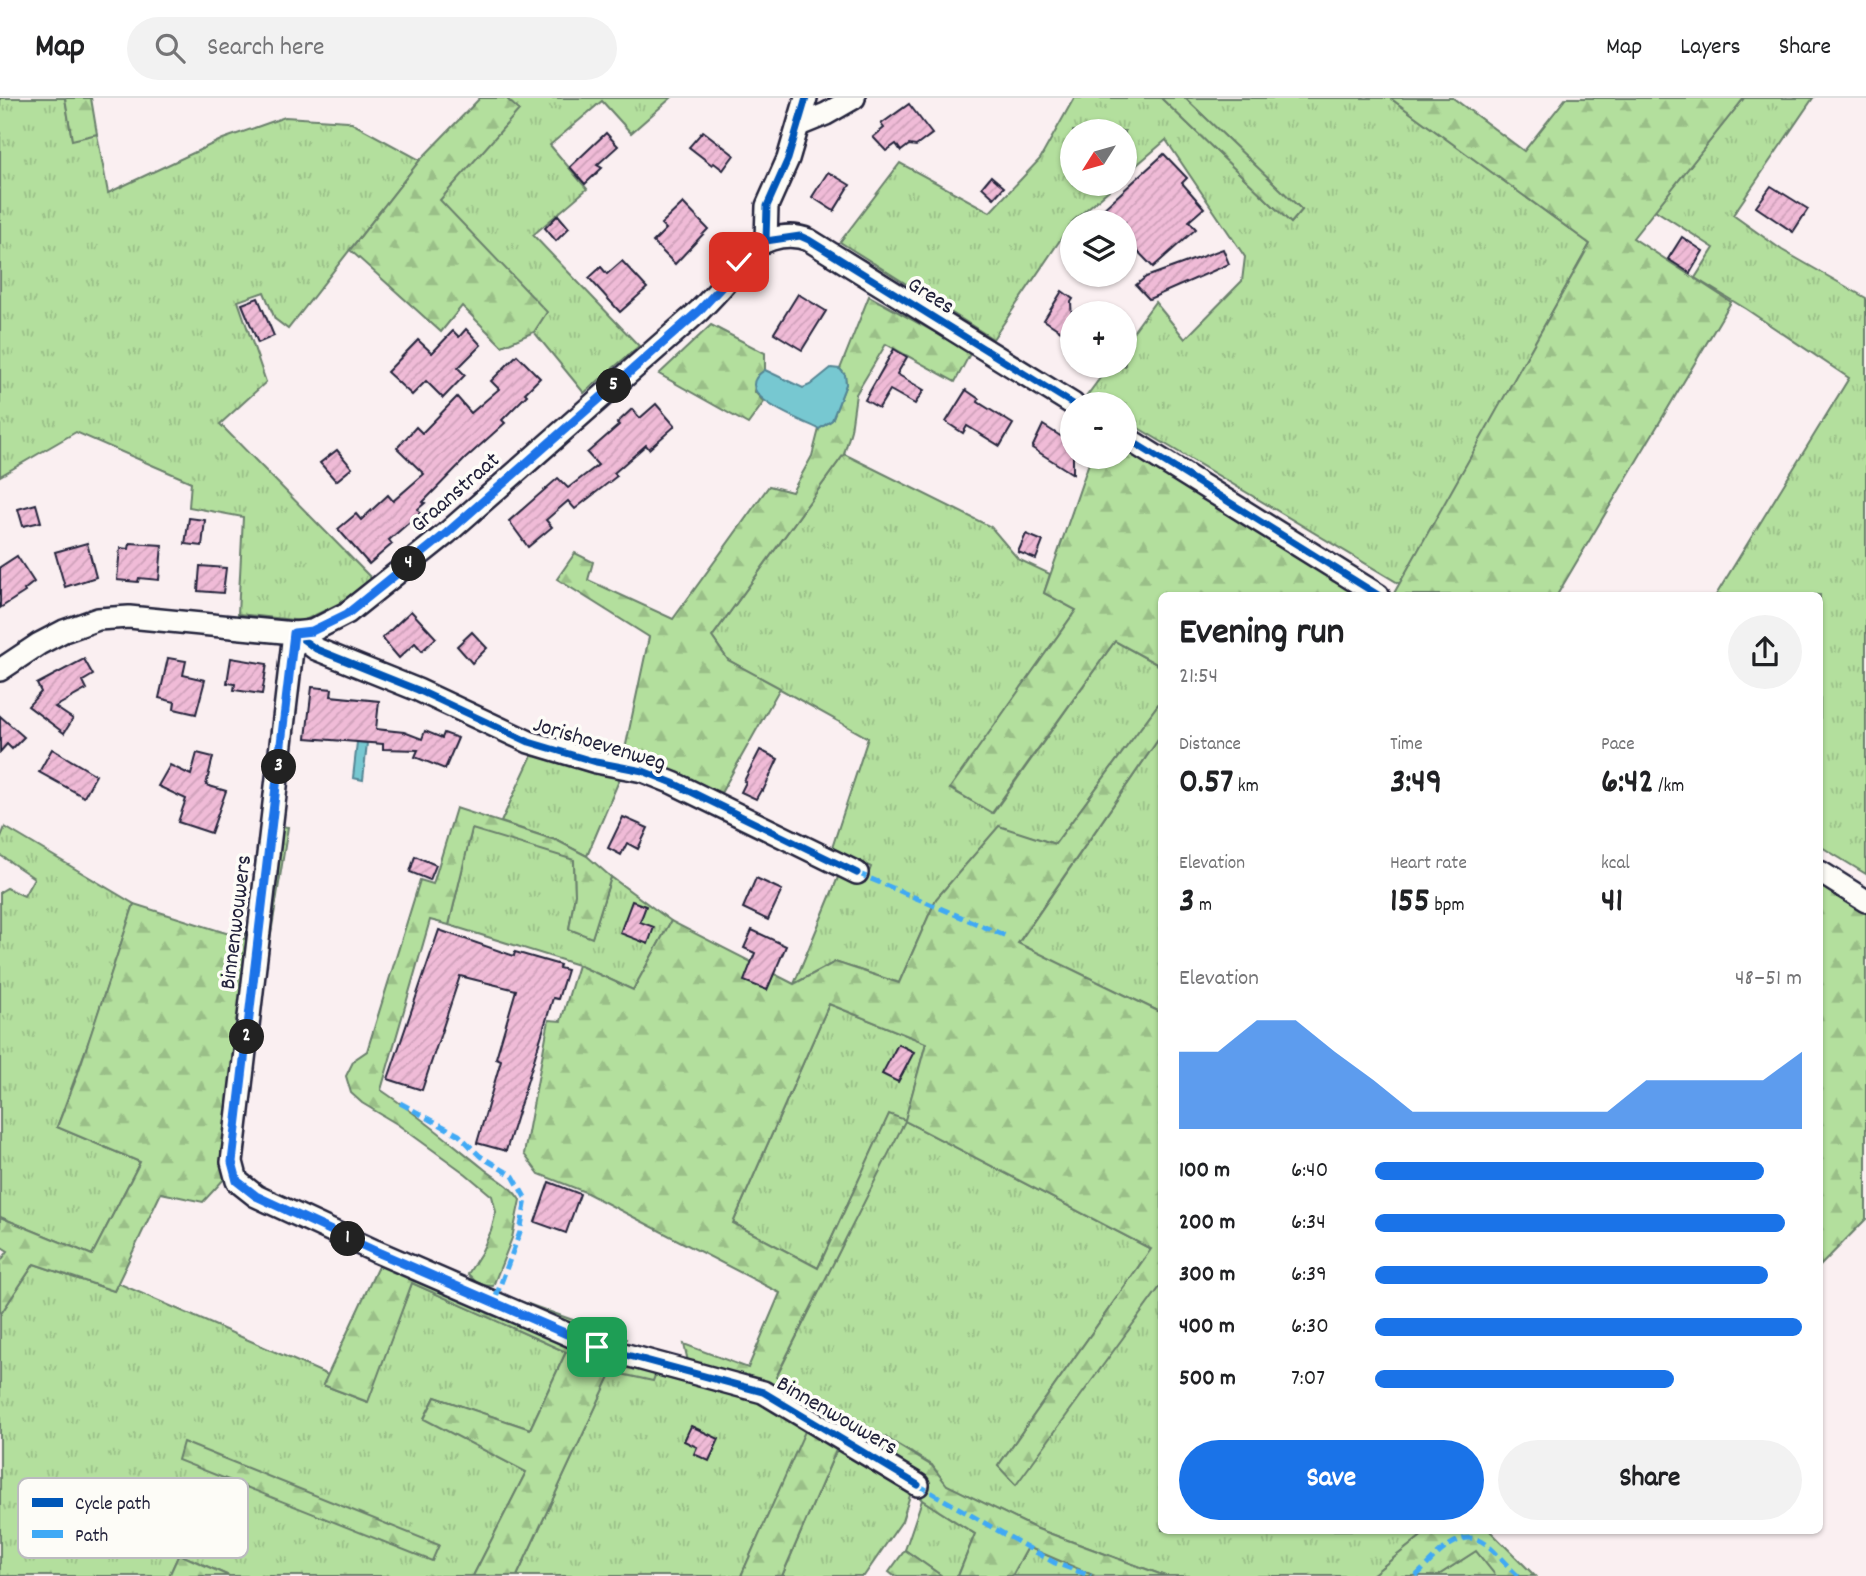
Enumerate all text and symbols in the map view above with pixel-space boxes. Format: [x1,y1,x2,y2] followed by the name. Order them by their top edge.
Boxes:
[127,17,617,80] search box
[35,25,85,72] text: Map
[151,29,189,67] icon: search
[207,30,325,67] text: Search here
[1606,31,1642,65] text: Map
[1680,31,1741,65] text: Layers
[1779,31,1831,65] text: Share
[1060,119,1138,196] north arrow
[1060,119,1137,469] map controls
[1060,210,1137,287] button: layers
[709,232,769,292] pin
[720,243,758,281] icon: check
[900,270,960,324] street label: Grees
[1060,301,1137,378] button: +
[596,368,632,404] pin: 5
[609,372,618,399] text: 5
[1060,392,1137,469] button: −
[404,445,508,542] street label: Graanstraat
[392,546,426,582] pin: 4
[405,550,412,577] text: 4
[1179,607,1344,662] text: Evening run
[1728,615,1802,689] button: share
[1179,661,1218,694] text: 21:54
[529,710,669,781] street label: Jorishoevenweg
[1179,732,1241,759] text: Distance
[1390,732,1423,759] text: Time
[1601,732,1635,759] text: Pace
[262,750,296,784] pin: 3
[274,753,283,780] text: 3
[1179,759,1234,809] text: 0.57
[1390,759,1442,809] text: 3:49
[1601,759,1654,809] text: 6:42
[1234,774,1259,801] text: km
[1654,774,1684,801] text: /km
[1179,851,1245,878] text: Elevation
[1390,851,1467,878] text: Heart rate
[1601,851,1630,878] text: kcal
[213,853,262,992] street label: Binnenwouwers
[1179,878,1195,928] text: 3
[1390,878,1430,928] text: 155
[1601,878,1623,928] text: 41
[1195,893,1212,920] text: m
[1430,893,1464,920] text: bpm
[1179,963,1259,996] text: Elevation
[1735,963,1802,996] text: 48–51 m
[230,1020,264,1054] pin: 2
[242,1023,251,1050] text: 2
[1179,1155,1230,1188] text: 100 m
[1291,1155,1328,1188] text: 6:40
[1179,1207,1235,1240] text: 200 m
[1291,1207,1326,1240] text: 6:34
[330,1222,366,1256] pin: 1
[345,1225,350,1252] text: 1
[1179,1259,1235,1292] text: 300 m
[1291,1259,1327,1292] text: 6:39
[1179,1311,1235,1344] text: 400 m
[1291,1311,1329,1344] text: 6:30
[567,1317,627,1377] pin
[578,1328,616,1366] icon: arrive
[1179,1363,1236,1396] text: 500 m
[1291,1363,1325,1396] text: 7:07
[769,1369,903,1465] street label: Binnenwouwers
[1179,1440,1484,1520] button: Save
[1498,1440,1802,1520] button: Share
[18,1478,248,1558] legend
[75,1492,150,1519] text: Cycle path
[75,1524,108,1551] text: Path

